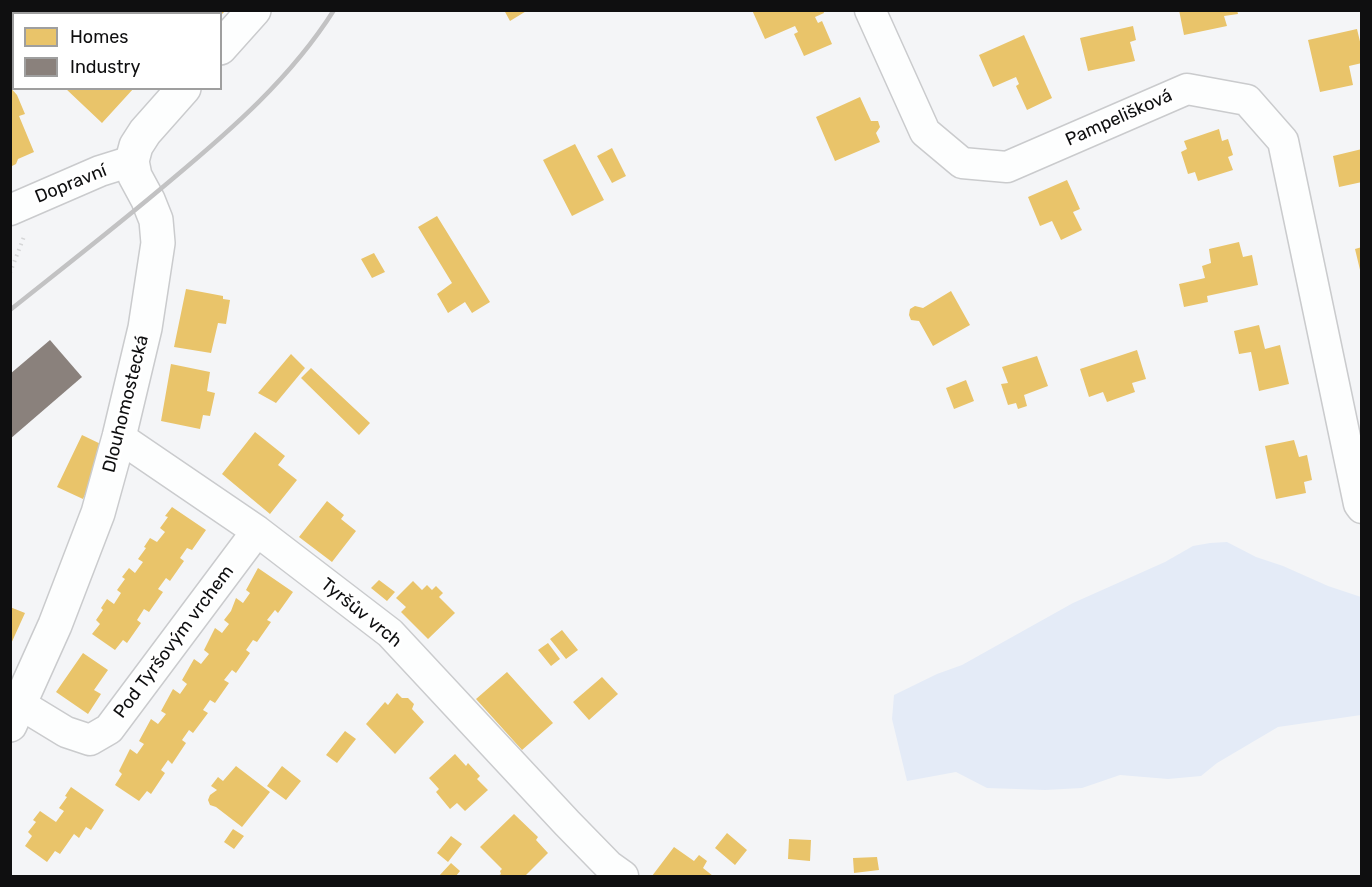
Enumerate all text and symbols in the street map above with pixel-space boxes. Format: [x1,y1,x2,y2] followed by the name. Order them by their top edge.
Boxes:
[12,12,222,90] legend
[70,26,128,48] text: Homes
[70,56,140,78] text: Industry
[1062,85,1176,151] street label: Pampelišková
[32,160,110,208] street label: Dopravní
[98,333,154,475] street label: Dlouhomostecká
[109,561,239,723] street label: Pod Tyršovým vrchem
[316,574,406,652] street label: Tyršův vrch

